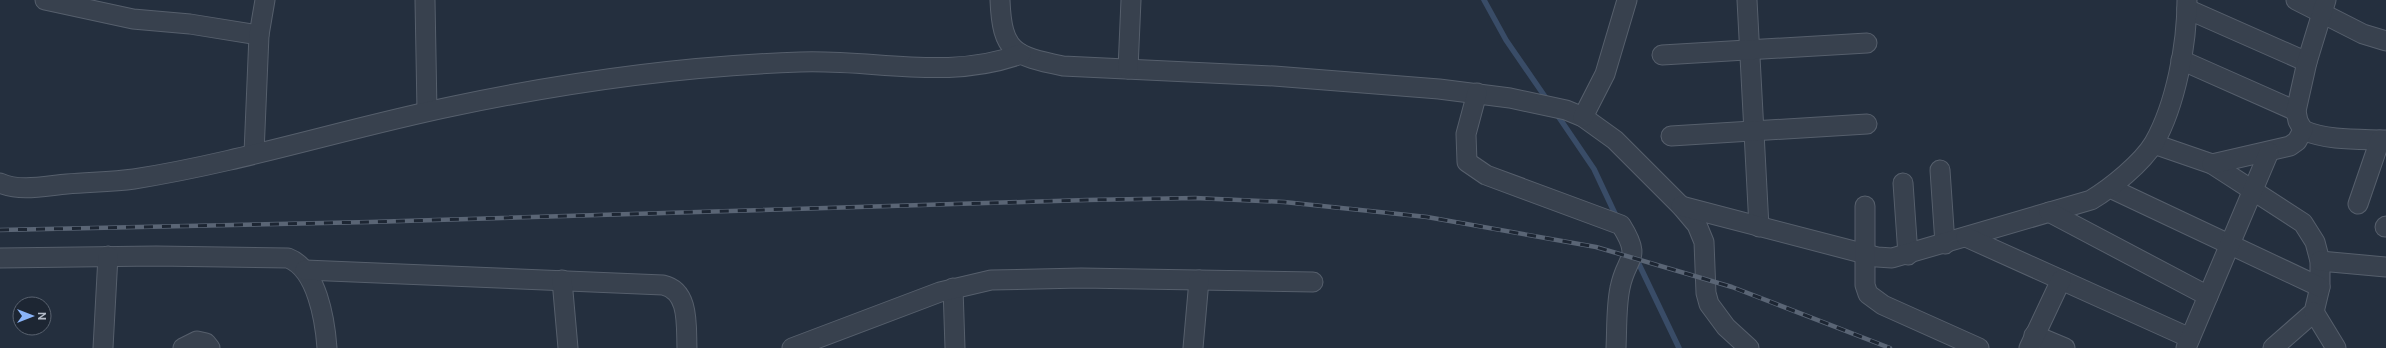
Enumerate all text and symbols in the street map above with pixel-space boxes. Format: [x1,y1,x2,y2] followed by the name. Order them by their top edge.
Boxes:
[12,296,52,336] north arrow
[36,312,48,320] text: N

